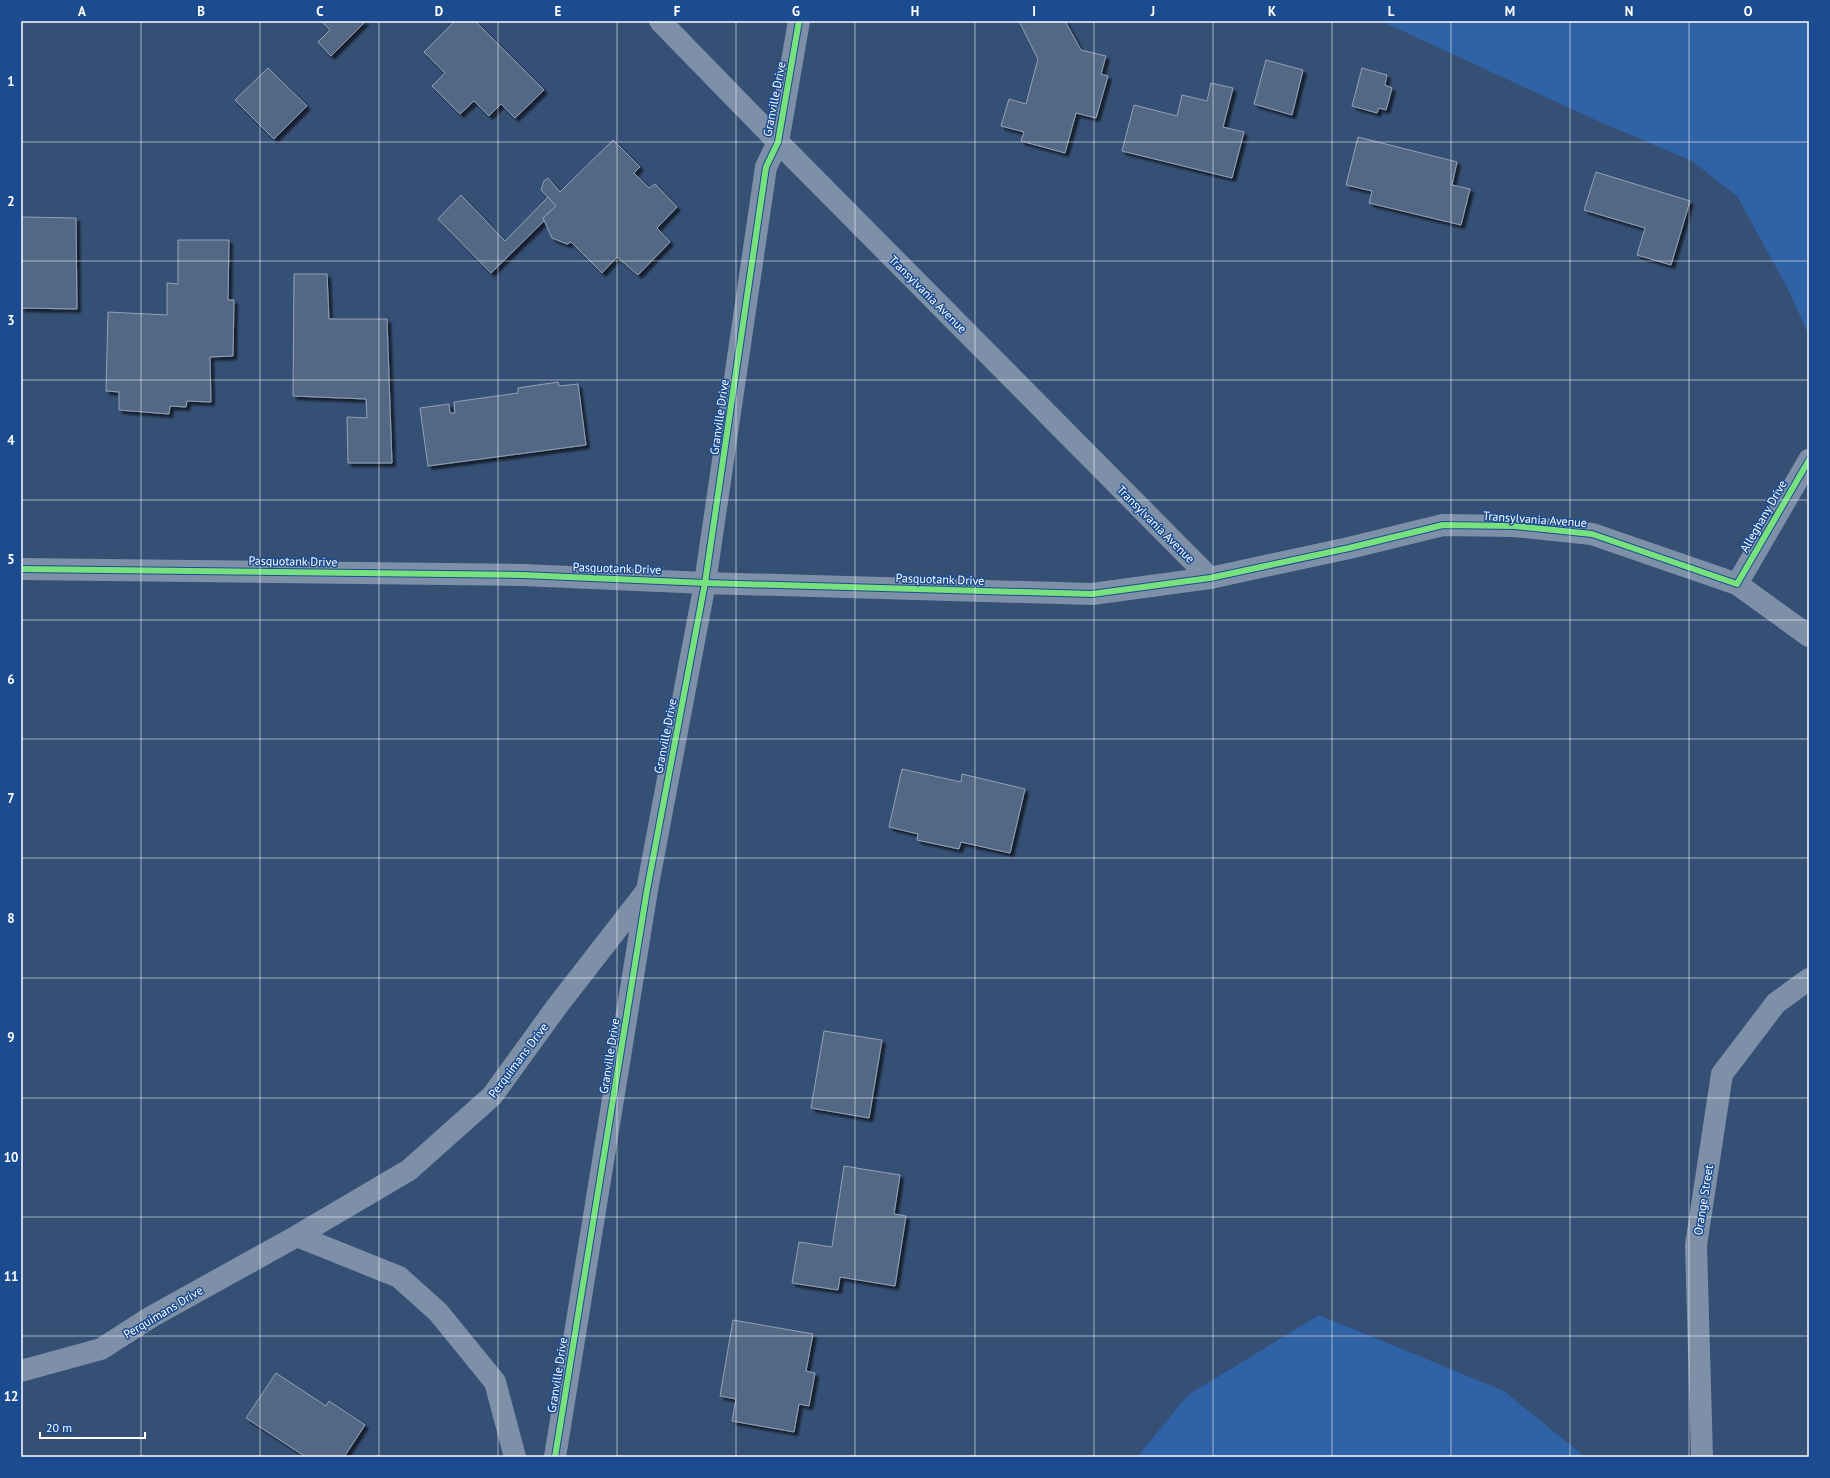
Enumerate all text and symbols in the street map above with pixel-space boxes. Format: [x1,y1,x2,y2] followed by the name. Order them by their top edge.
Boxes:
[78,3,86,20] text: A
[197,3,205,20] text: B
[316,3,324,20] text: C
[435,3,443,20] text: D
[555,3,562,20] text: E
[674,3,681,20] text: F
[792,3,800,20] text: G
[911,3,919,20] text: H
[1032,3,1036,20] text: I
[1150,3,1155,20] text: J
[1268,3,1276,20] text: K
[1388,3,1395,20] text: L
[1505,3,1515,20] text: M
[1625,3,1633,20] text: N
[1744,3,1753,20] text: O
[759,60,789,138] street label: Granville Drive
[7,73,15,90] text: 1
[7,193,15,210] text: 2
[886,252,970,336] street label: Transylvania Avenue
[7,312,15,329] text: 3
[706,378,732,456] street label: Granville Drive
[7,432,15,449] text: 4
[1736,477,1790,555] street label: Alleghany Drive
[1114,482,1198,566] street label: Transylvania Avenue
[1483,508,1587,530] street label: Transylvania Avenue
[7,551,15,568] text: 5
[249,553,337,569] street label: Pasquotank Drive
[572,559,662,577] street label: Pasquotank Drive
[895,570,985,588] street label: Pasquotank Drive
[7,671,15,688] text: 6
[650,697,680,775] street label: Granville Drive
[7,790,15,807] text: 7
[7,910,15,927] text: 8
[596,1017,622,1095] street label: Granville Drive
[485,1020,551,1100] street label: Perquimans Drive
[7,1029,15,1046] text: 9
[4,1149,18,1166] text: 10
[1690,1164,1716,1236] street label: Orange Street
[4,1268,18,1285] text: 11
[121,1282,205,1342] street label: Perquimans Drive
[544,1336,570,1414] street label: Granville Drive
[4,1388,18,1405] text: 12
[40,1414,145,1440] scale bar
[46,1420,72,1435] text: 20 m

